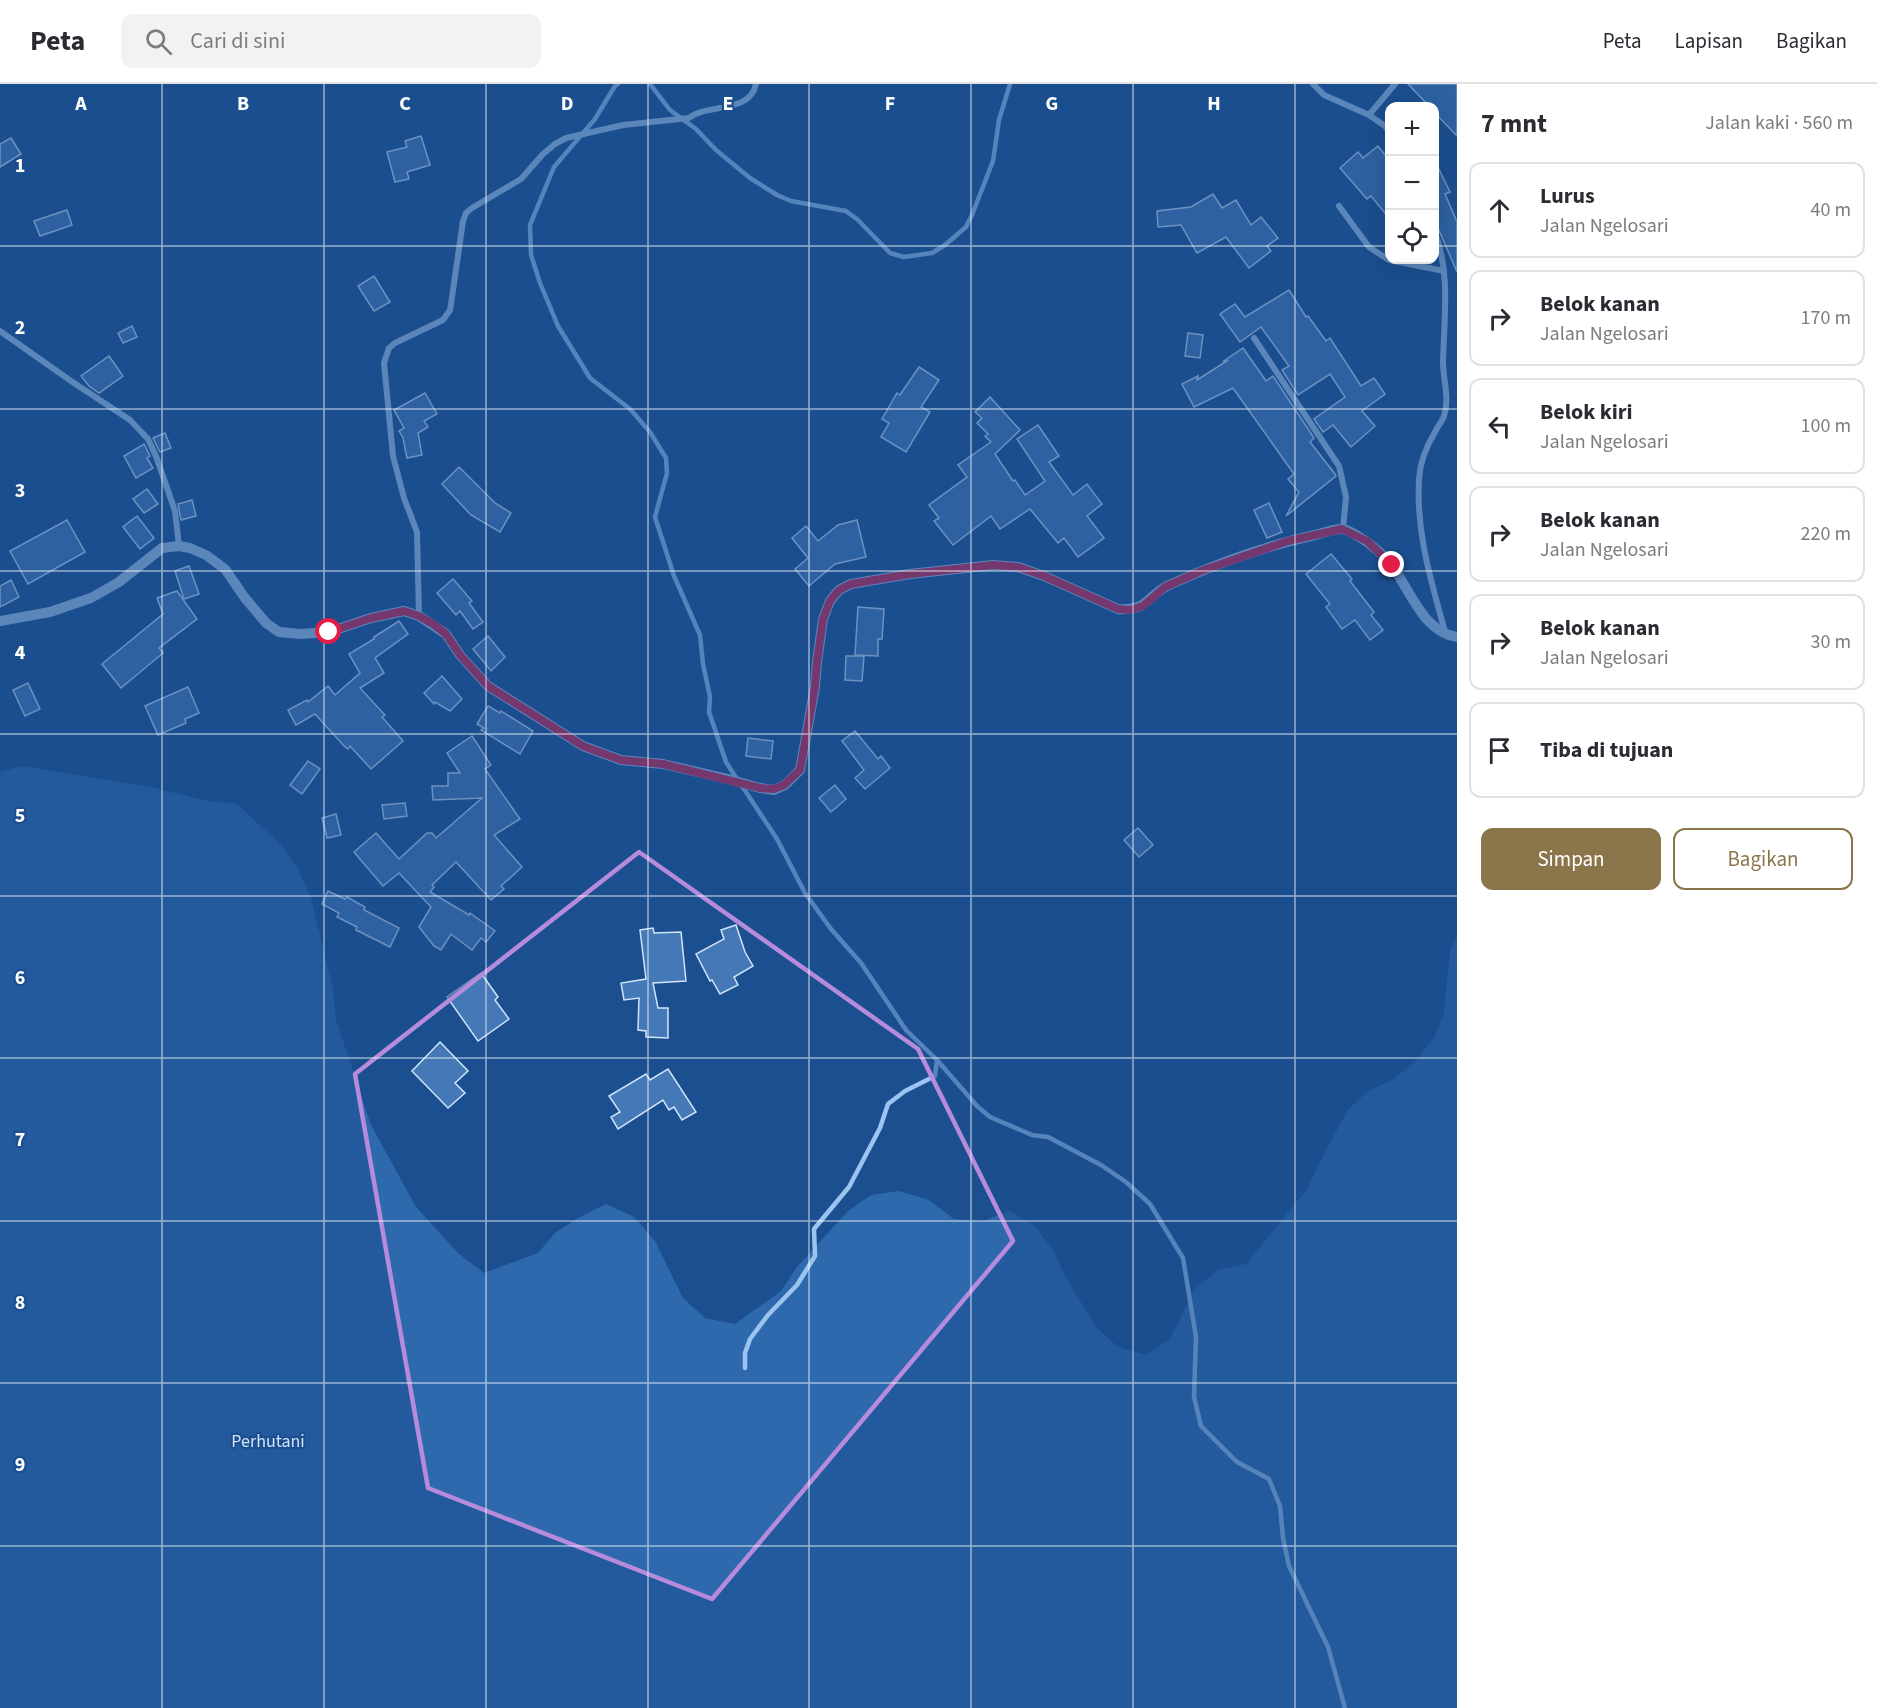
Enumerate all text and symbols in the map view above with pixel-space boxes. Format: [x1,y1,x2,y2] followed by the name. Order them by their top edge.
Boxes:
[121,14,541,68] search box
[30,21,85,61] text: Peta
[142,25,175,58] icon: search
[190,25,285,57] text: Cari di sini
[1603,26,1642,56] text: Peta
[1675,26,1743,56] text: Lapisan
[1776,26,1847,56] text: Bagikan
[74,90,87,118] text: A
[237,90,249,118] text: B
[399,90,411,118] text: C
[561,90,573,118] text: D
[723,90,733,118] text: E
[885,90,895,118] text: F
[1046,90,1058,118] text: G
[1207,90,1221,118] text: H
[1385,102,1439,264] map controls
[1385,102,1439,156] button: +
[1481,105,1547,142] text: 7 mnt
[1705,109,1853,137] text: Jalan kaki · 560 m
[15,152,25,180] text: 1
[1385,156,1439,210] button: −
[1540,180,1595,212] text: Lurus
[1483,194,1516,227] icon: ahead
[1811,196,1851,224] text: 40 m
[1385,210,1439,264] button: locate
[1540,212,1669,240] text: Jalan Ngelosari
[1540,288,1660,320] text: Belok kanan
[1483,302,1516,335] icon: right
[1801,304,1851,332] text: 170 m
[15,314,25,342] text: 2
[1540,320,1669,348] text: Jalan Ngelosari
[1540,396,1633,428] text: Belok kiri
[1483,410,1516,443] icon: left
[1801,412,1851,440] text: 100 m
[1540,428,1669,456] text: Jalan Ngelosari
[15,477,25,505] text: 3
[1540,504,1660,536] text: Belok kanan
[1483,518,1516,551] icon: right
[1801,520,1851,548] text: 220 m
[1540,536,1669,564] text: Jalan Ngelosari
[1378,551,1404,577] route end
[1540,612,1660,644] text: Belok kanan
[315,618,341,644] route start
[1483,626,1516,659] icon: right
[1811,628,1851,656] text: 30 m
[15,639,26,667] text: 4
[1540,644,1669,672] text: Jalan Ngelosari
[1483,734,1516,767] icon: arrive
[1540,734,1673,766] text: Tiba di tujuan
[15,802,25,830] text: 5
[1481,828,1661,890] button: Simpan
[1673,828,1853,890] button: Bagikan
[15,964,25,992] text: 6
[15,1126,25,1154] text: 7
[15,1289,25,1317] text: 8
[231,1429,305,1454] park label: Perhutani
[15,1451,25,1479] text: 9

